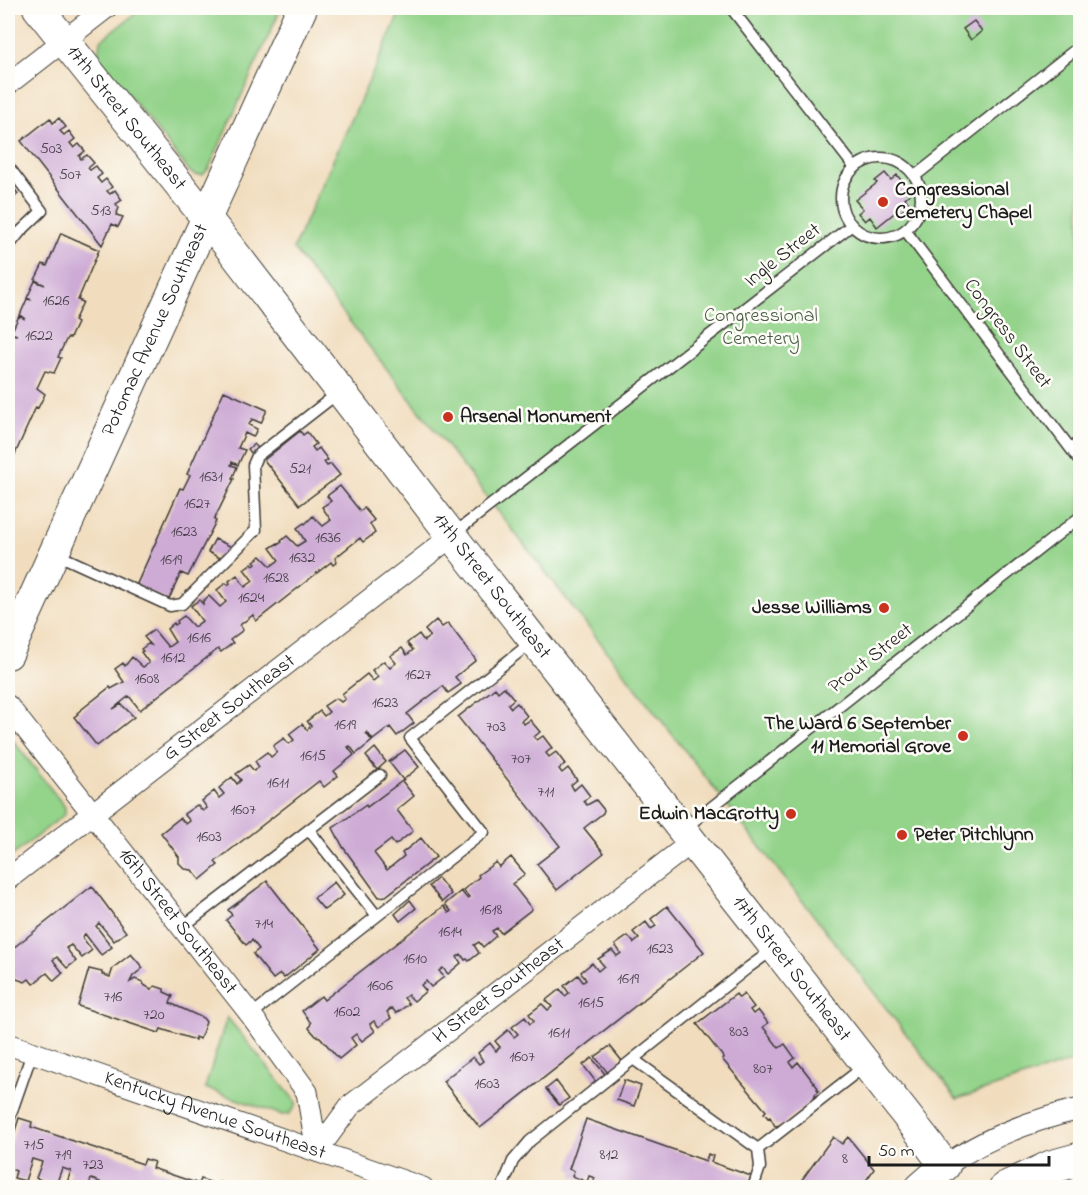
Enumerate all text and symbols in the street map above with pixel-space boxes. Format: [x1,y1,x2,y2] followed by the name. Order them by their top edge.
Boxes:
[59,39,194,197] street label: 17th Street Southeast
[40,137,62,161] house number: 503
[59,163,82,187] house number: 507
[895,176,1032,229] place label: Congressional Cemetery Chapel
[876,195,890,209] marker: Congressional Cemetery Chapel
[91,199,111,223] house number: 513
[738,217,828,296] street label: Ingle Street
[95,219,217,441] street label: Potomac Avenue Southeast
[955,273,1058,396] street label: Congress Street
[42,289,70,313] house number: 1626
[704,302,818,354] park label: Congressional Cemetery
[25,324,53,348] house number: 1622
[460,403,612,432] place label: Arsenal Monument
[441,410,455,424] marker: Arsenal Monument
[289,457,311,481] house number: 521
[199,465,223,489] house number: 1631
[184,492,211,516] house number: 1627
[425,507,558,666] street label: 17th Street Southeast
[171,520,197,544] house number: 1623
[315,526,341,550] house number: 1636
[289,546,315,570] house number: 1632
[160,548,182,572] house number: 1619
[263,566,289,590] house number: 1628
[238,586,265,610] house number: 1624
[752,594,872,623] place label: Jesse Williams
[877,601,891,615] marker: Jesse Williams
[822,616,920,701] street label: Prout Street
[187,626,211,650] house number: 1616
[160,646,186,670] house number: 1612
[157,647,302,768] street label: G Street Southeast
[405,663,432,687] house number: 1627
[134,667,160,691] house number: 1608
[372,691,398,715] house number: 1623
[764,710,952,762] place label: The Ward 6 September 11 Memorial Grove
[334,713,356,737] house number: 1619
[486,715,506,739] house number: 703
[956,729,970,743] marker: The Ward 6 September 11 Memorial Grove
[300,744,326,768] house number: 1615
[511,747,531,771] house number: 707
[267,771,289,795] house number: 1611
[538,780,554,804] house number: 711
[230,798,256,822] house number: 1607
[639,800,779,830] place label: Edwin MacGrotty
[784,807,798,821] marker: Edwin MacGrotty
[914,821,1034,851] place label: Peter Pitchlynn
[196,825,222,849] house number: 1603
[895,828,909,842] marker: Peter Pitchlynn
[111,842,244,1001] street label: 16th Street Southeast
[725,889,858,1048] street label: 17th Street Southeast
[479,898,503,922] house number: 1618
[255,912,274,936] house number: 714
[438,920,462,944] house number: 1614
[427,931,571,1051] street label: H Street Southeast
[647,937,673,961] house number: 1623
[403,947,427,971] house number: 1610
[617,967,639,991] house number: 1619
[367,974,393,998] house number: 1606
[104,985,122,1009] house number: 716
[578,991,604,1015] house number: 1615
[334,1000,361,1024] house number: 1602
[143,1003,165,1027] house number: 720
[729,1020,749,1044] house number: 803
[548,1021,570,1045] house number: 1611
[509,1045,535,1069] house number: 1607
[753,1057,773,1081] house number: 807
[100,1064,330,1168] street label: Kentucky Avenue Southeast
[474,1072,500,1096] house number: 1603
[869,1129,1049,1167] scale bar
[24,1133,44,1157] house number: 715
[878,1139,915,1165] text: 50 m
[55,1143,71,1167] house number: 719
[599,1143,619,1167] house number: 812
[842,1147,848,1171] house number: 8
[82,1153,104,1177] house number: 723

